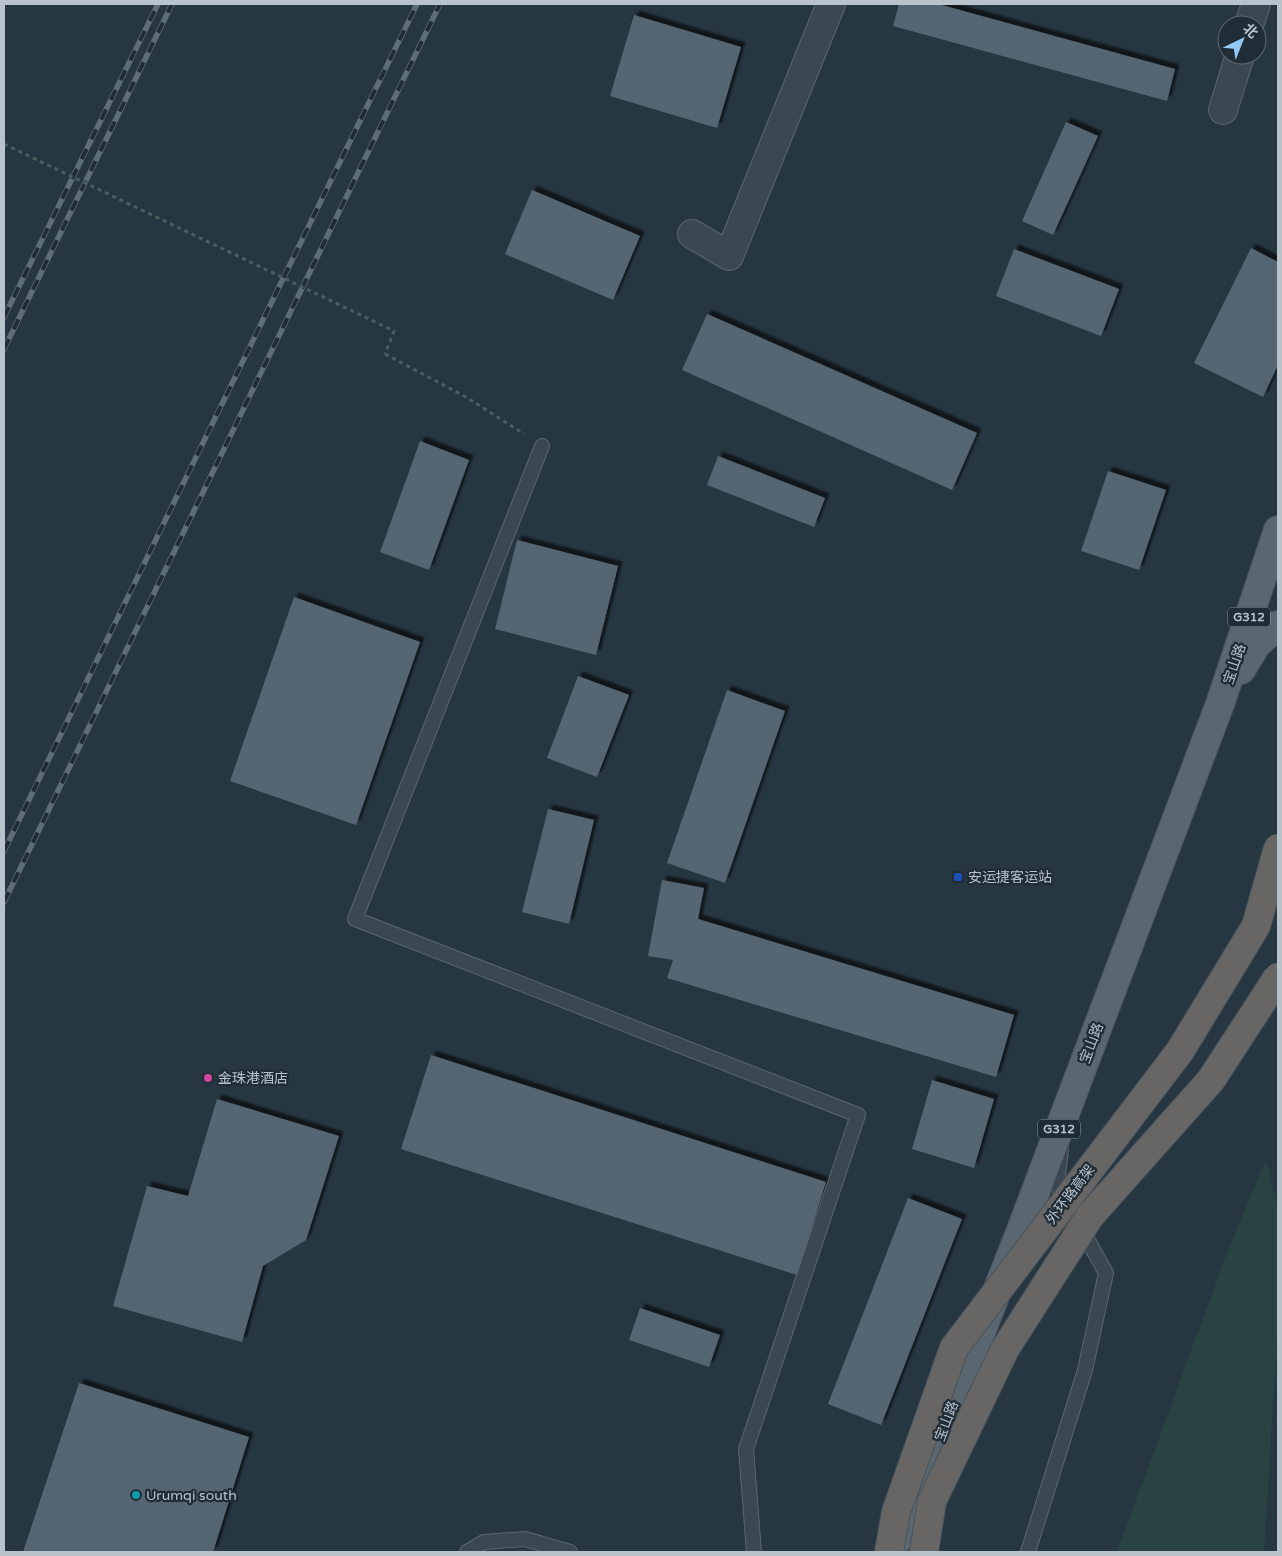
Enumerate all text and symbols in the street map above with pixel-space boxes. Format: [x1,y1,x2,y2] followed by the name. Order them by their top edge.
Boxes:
[1217,15,1267,65] north arrow
[1240,20,1261,42] text: 北
[1228,608,1270,626] road number: G312
[1220,642,1249,687] street label: 宝山路
[968,869,1052,886] place label: 安运捷客运站
[952,871,964,883] marker: 安运捷客运站
[1076,1021,1107,1066] street label: 宝山路
[218,1070,288,1087] place label: 金珠港酒店
[202,1072,214,1084] marker: 金珠港酒店
[1038,1120,1080,1138] road number: G312
[1043,1161,1098,1227] street label: 外环路高架
[931,1399,962,1444] street label: 宝山路
[146,1487,237,1504] place label: Urumqi south
[130,1489,142,1501] marker: Urumqi south

